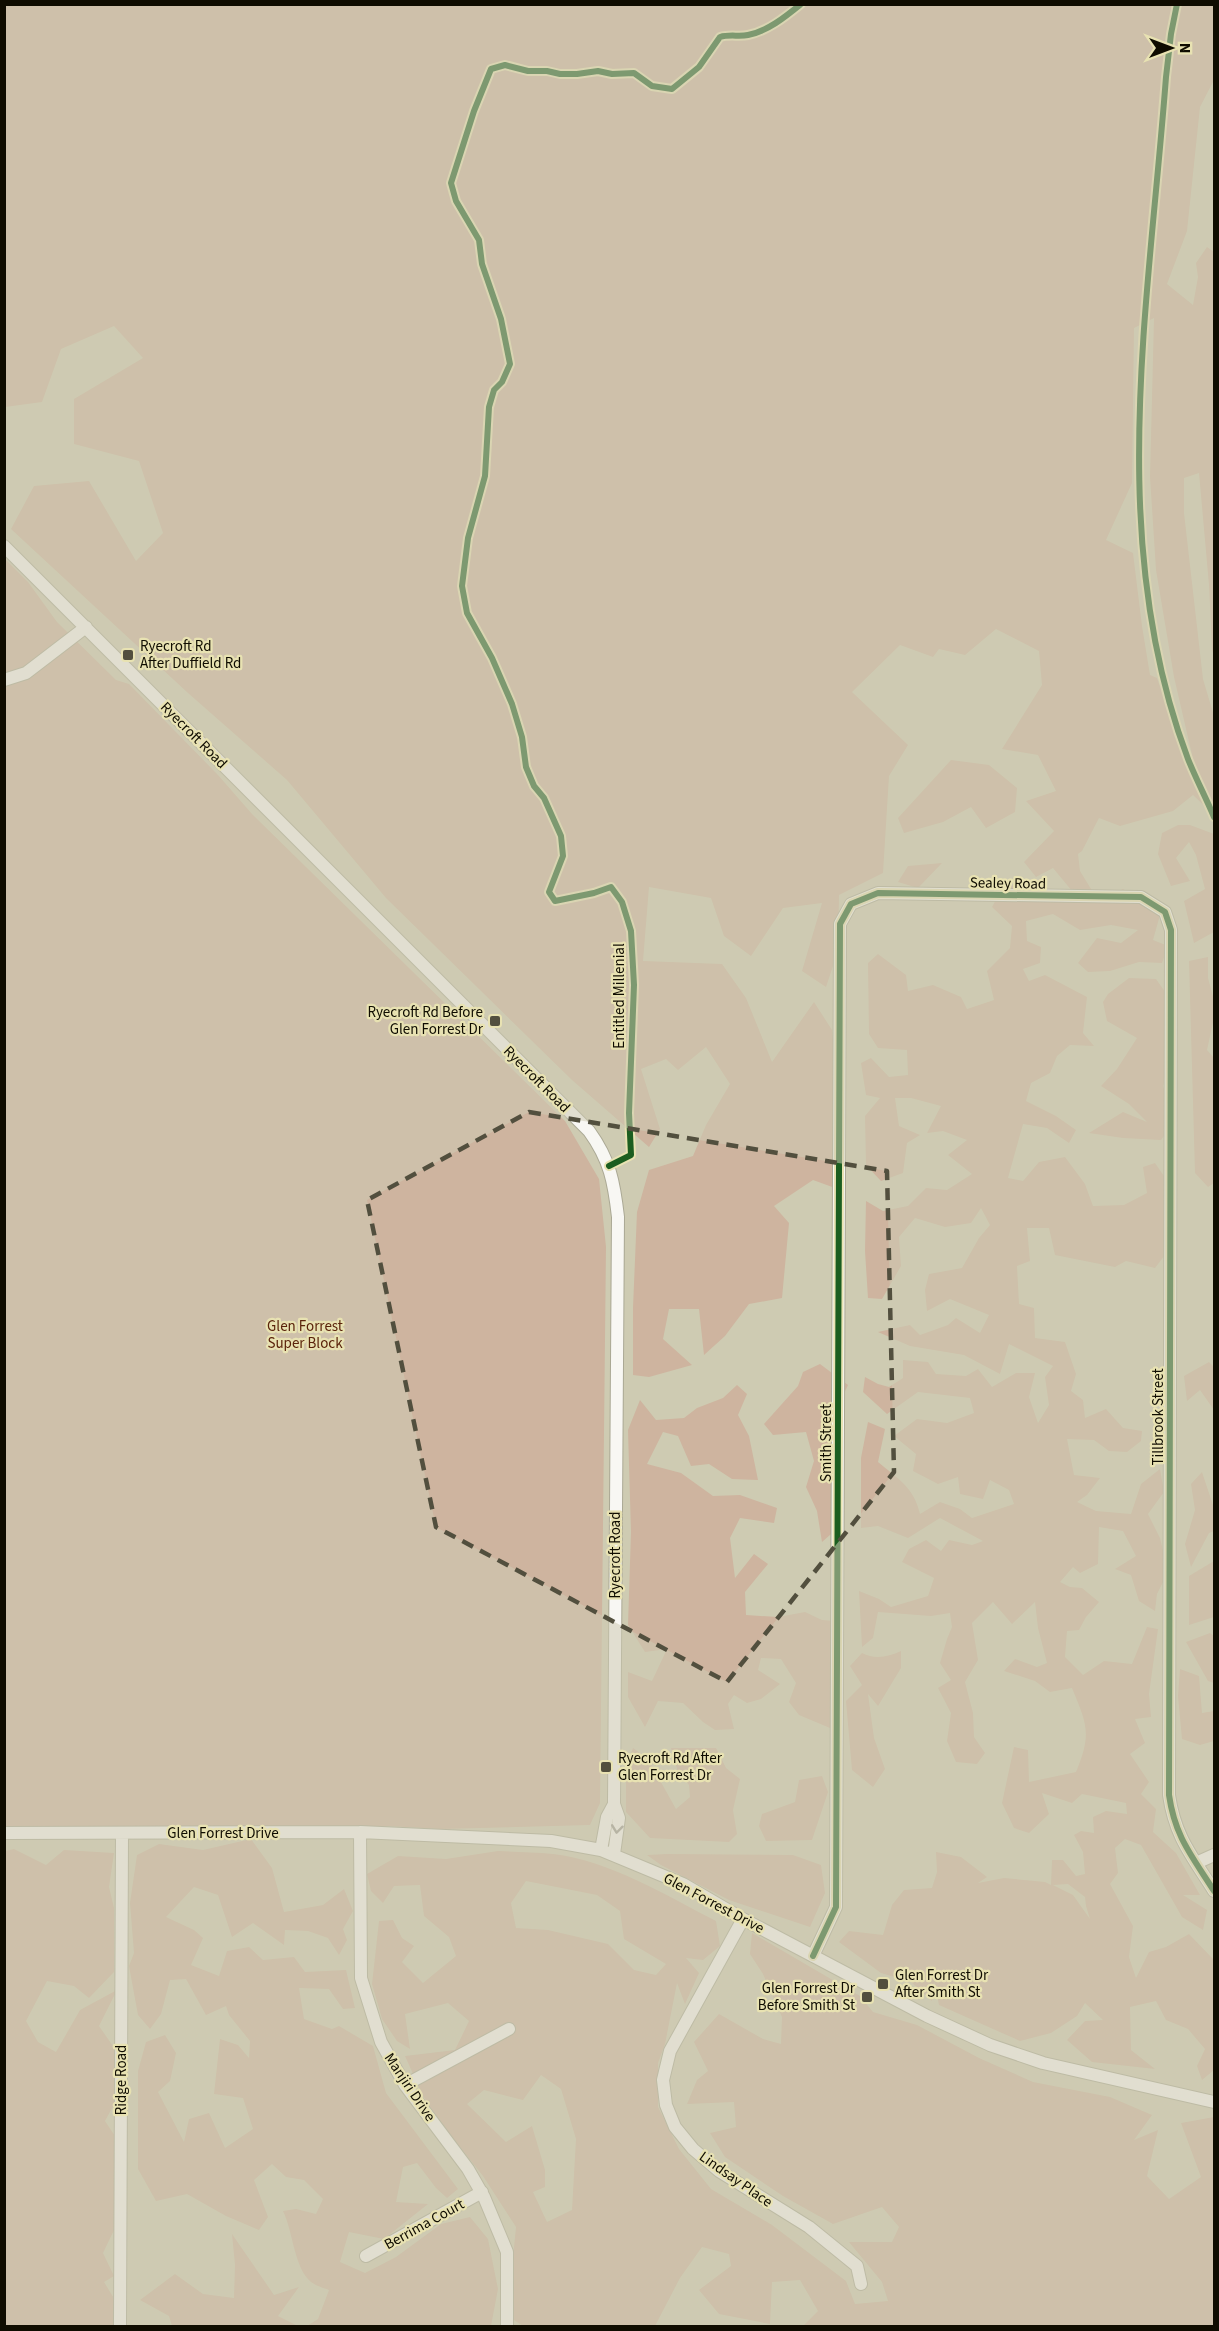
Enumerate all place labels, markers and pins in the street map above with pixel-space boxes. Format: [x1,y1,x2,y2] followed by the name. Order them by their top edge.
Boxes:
[140,636,241,674] place label: Ryecroft Rd After Duffield Rd
[121,648,135,662] marker: Ryecroft Rd After Duffield Rd
[367,1002,484,1040] place label: Ryecroft Rd Before Glen Forrest Dr
[488,1014,502,1028] marker: Ryecroft Rd Before Glen Forrest Dr
[618,1748,723,1786] place label: Ryecroft Rd After Glen Forrest Dr
[599,1760,613,1774] marker: Ryecroft Rd After Glen Forrest Dr
[895,1965,989,2003] place label: Glen Forrest Dr After Smith St
[876,1977,890,1991] marker: Glen Forrest Dr After Smith St
[758,1978,856,2016] place label: Glen Forrest Dr Before Smith St
[860,1990,874,2004] marker: Glen Forrest Dr Before Smith St

